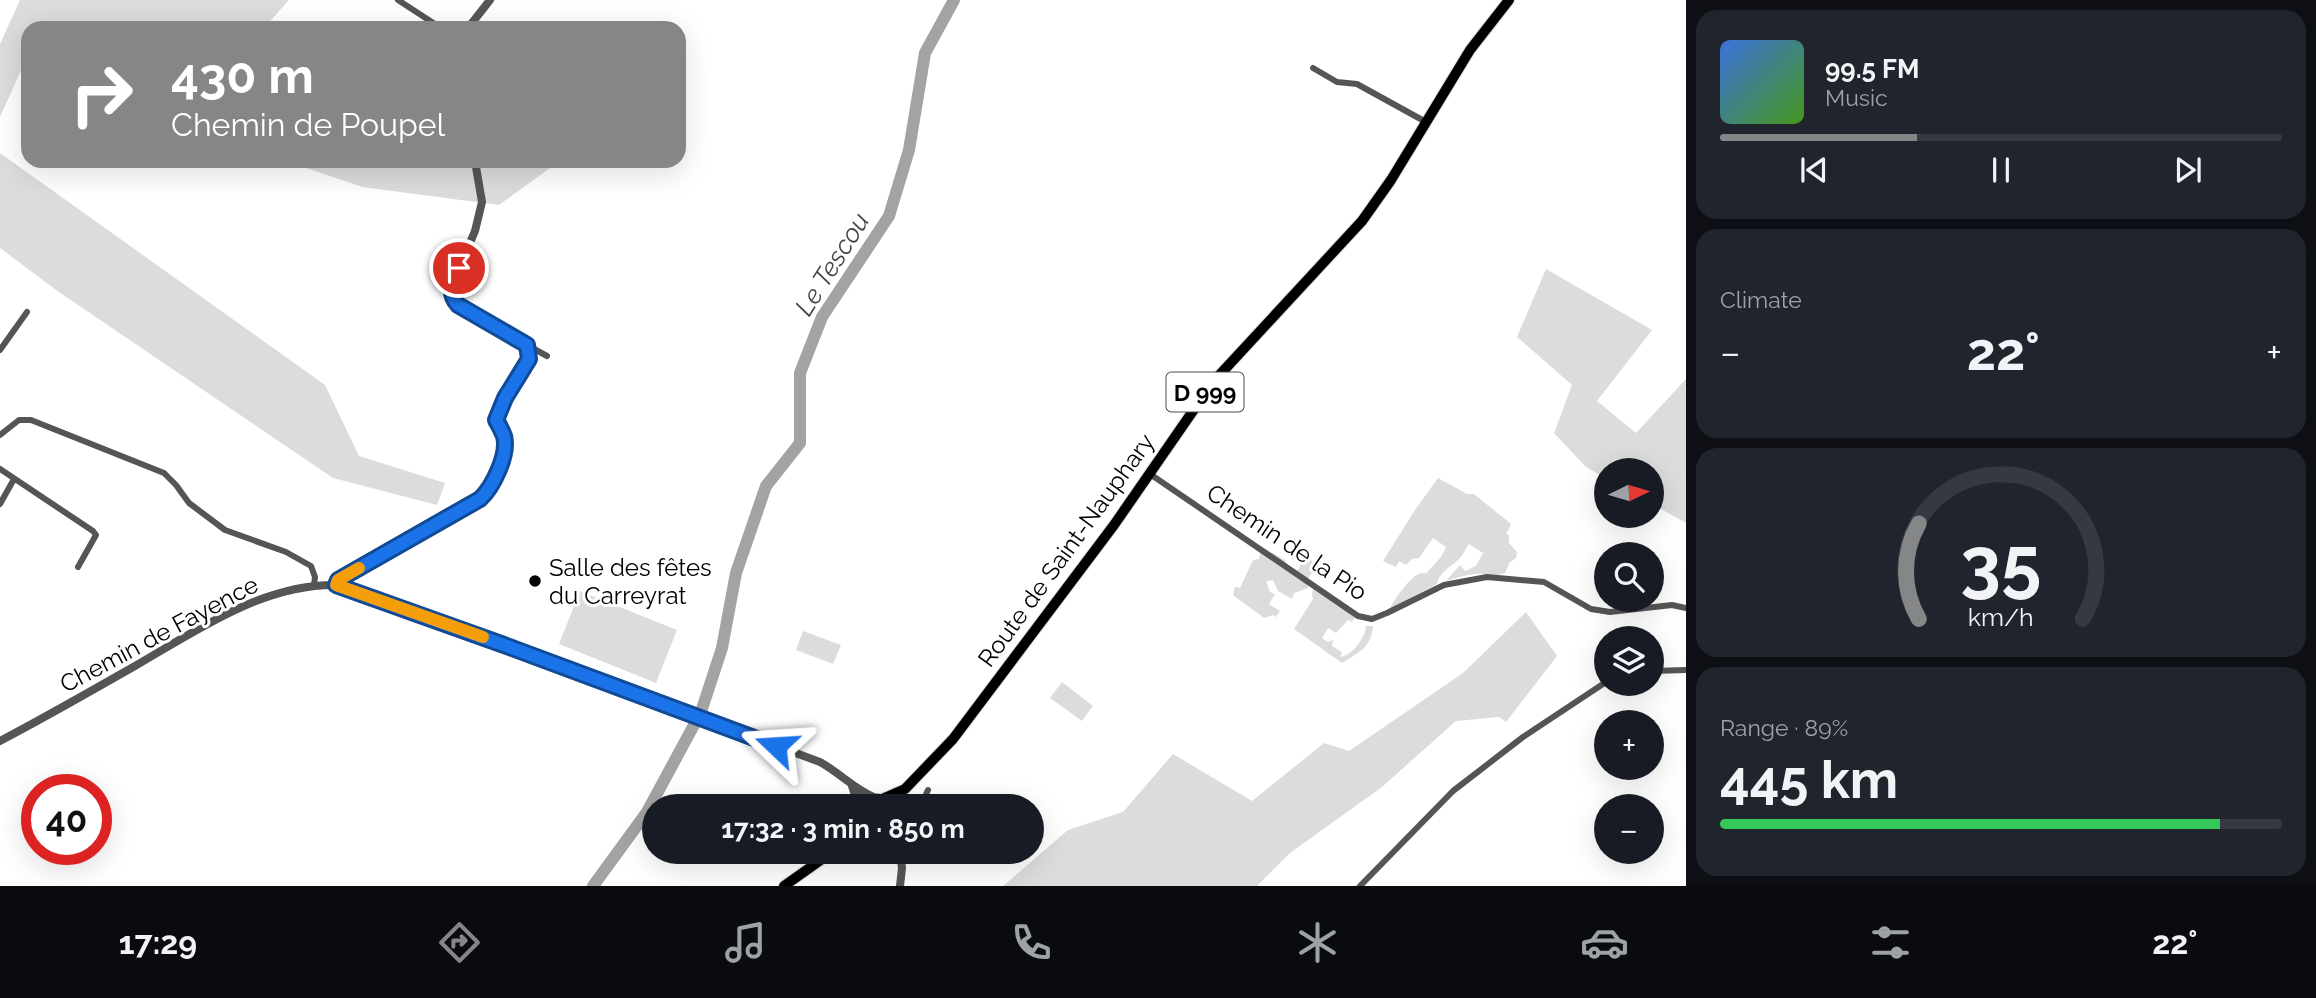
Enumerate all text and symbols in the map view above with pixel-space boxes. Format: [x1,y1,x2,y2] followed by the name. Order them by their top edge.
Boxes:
[171,47,314,104] text: 430 m
[56,49,147,140] icon: right
[1825,54,1920,84] text: 99.5 FM
[1825,84,1888,111] text: Music
[171,106,445,143] text: Chemin de Poupel
[1795,151,1833,189] icon: previous
[1982,151,2020,189] icon: pause
[2169,151,2207,189] icon: next
[789,207,875,321] water label: Le Tescou
[429,238,489,298] pin
[440,249,478,287] icon: arrive
[1720,286,1802,313] text: Climate
[1967,321,2040,382] text: 22°
[1720,330,1740,375] text: −
[2266,330,2282,375] text: +
[1166,372,1244,412] road number: D 999
[972,428,1160,672] street label: Route de Saint-Nauphary
[1594,458,1664,528] north arrow
[1594,458,1664,864] map controls
[1201,478,1373,606] street label: Chemin de la Pio
[1961,521,2041,606] text: 35
[1594,542,1664,612] button: search
[549,553,712,610] place label: Salle des fêtes du Carreyrat
[55,570,263,698] street label: Chemin de Fayence
[527,573,543,589] marker: Salle des fêtes du Carreyrat
[1968,601,2034,631] text: km/h
[1594,626,1664,696] button: layers
[739,709,813,783] position arrow
[1594,710,1664,780] button: +
[1720,714,1848,741] text: Range · 89%
[1720,749,1898,810] text: 445 km
[21,774,112,865] speed limit sign: 40
[1594,794,1664,864] button: −
[721,814,965,844] text: 17:32 · 3 min · 850 m
[435,918,484,967] icon: directions
[721,918,770,967] icon: music
[1007,918,1056,967] icon: phone
[1293,918,1342,967] icon: climate
[1580,918,1629,967] icon: car
[1866,918,1915,967] icon: filters
[119,924,197,961] text: 17:29
[2152,924,2197,961] text: 22°

